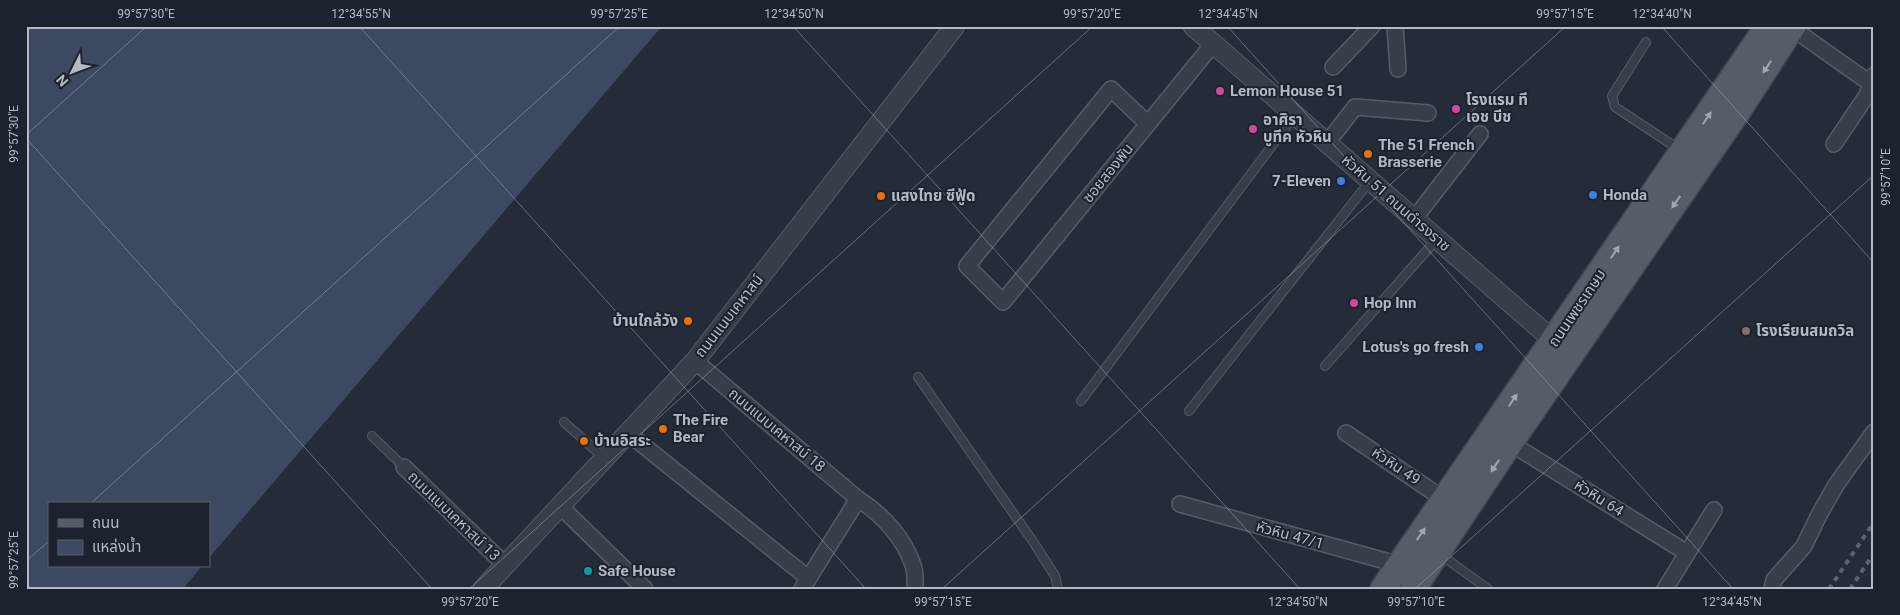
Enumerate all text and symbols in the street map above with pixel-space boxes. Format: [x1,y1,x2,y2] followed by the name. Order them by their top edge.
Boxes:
[117,7,175,21] text: 99°57'30"E
[331,7,391,21] text: 12°34'55"N
[590,7,648,21] text: 99°57'25"E
[764,7,824,21] text: 12°34'50"N
[1063,7,1121,21] text: 99°57'20"E
[1198,7,1258,21] text: 12°34'45"N
[1536,7,1594,21] text: 99°57'15"E
[1632,7,1692,21] text: 12°34'40"N
[48,48,98,98] north arrow
[1762,61,1771,74] one-way arrow
[53,72,72,90] text: N
[1230,82,1344,100] place label: Lemon House 51
[1214,85,1226,97] marker: Lemon House 51
[1466,91,1528,126] place label: โรงแรม ที เอช บีช
[1450,103,1462,115] marker: โรงแรม ที เอช บีช
[7,105,21,163] text: 99°57'30"E
[1263,111,1332,147] place label: อาศิรา บูทีค หัวหิน
[1702,111,1711,124] one-way arrow
[1247,123,1259,135] marker: อาศิรา บูทีค หัวหิน
[1378,136,1475,171] place label: The 51 French Brasserie
[1079,140,1137,206] street label: ซอยสองพัน
[1362,148,1374,160] marker: The 51 French Brasserie
[1879,148,1893,206] text: 99°57'10"E
[1338,151,1454,255] street label: หัวหิน 51 ถนนดำรงราช
[1272,172,1331,190] place label: 7-Eleven
[1335,175,1347,187] marker: 7-Eleven
[1603,186,1647,204] place label: Honda
[891,187,975,206] place label: แสงไทย ซีฟู้ด
[1587,189,1599,201] marker: Honda
[875,190,887,202] marker: แสงไทย ซีฟู้ด
[1671,195,1681,209] one-way arrow
[1610,245,1620,259] one-way arrow
[1544,266,1610,350] street label: ถนนเพชรเกษม
[691,271,767,361] street label: ถนนแนบเคหาสน์
[1364,294,1416,312] place label: Hop Inn
[1348,297,1360,309] marker: Hop Inn
[613,312,678,330] place label: บ้านใกล้วัง
[682,315,694,327] marker: บ้านใกล้วัง
[1756,322,1854,340] place label: โรงเรียนสมถวิล
[1740,325,1752,337] marker: โรงเรียนสมถวิล
[1362,338,1469,356] place label: Lotus's go fresh
[1473,341,1485,353] marker: Lotus's go fresh
[725,384,829,476] street label: ถนนแนบเคหาสน์ 18
[1508,394,1518,407] one-way arrow
[673,411,728,446] place label: The Fire Bear
[657,423,669,435] marker: The Fire Bear
[594,432,651,450] place label: บ้านอิสระ
[578,435,590,447] marker: บ้านอิสระ
[1368,443,1424,489] street label: หัวหิน 49
[1490,459,1500,472] one-way arrow
[404,468,504,564] street label: ถนนแนบเคหาสน์ 13
[1571,476,1627,520] street label: หัวหิน 64
[48,502,210,568] legend
[92,514,119,532] text: ถนน
[1254,517,1326,553] street label: หัวหิน 47/1
[1416,527,1426,541] one-way arrow
[7,531,21,589] text: 99°57'25"E
[92,536,141,556] text: แหล่งน้ำ
[598,562,676,580] place label: Safe House
[582,565,594,577] marker: Safe House
[441,595,499,609] text: 99°57'20"E
[914,595,972,609] text: 99°57'15"E
[1268,595,1328,609] text: 12°34'50"N
[1387,595,1445,609] text: 99°57'10"E
[1702,595,1762,609] text: 12°34'45"N

